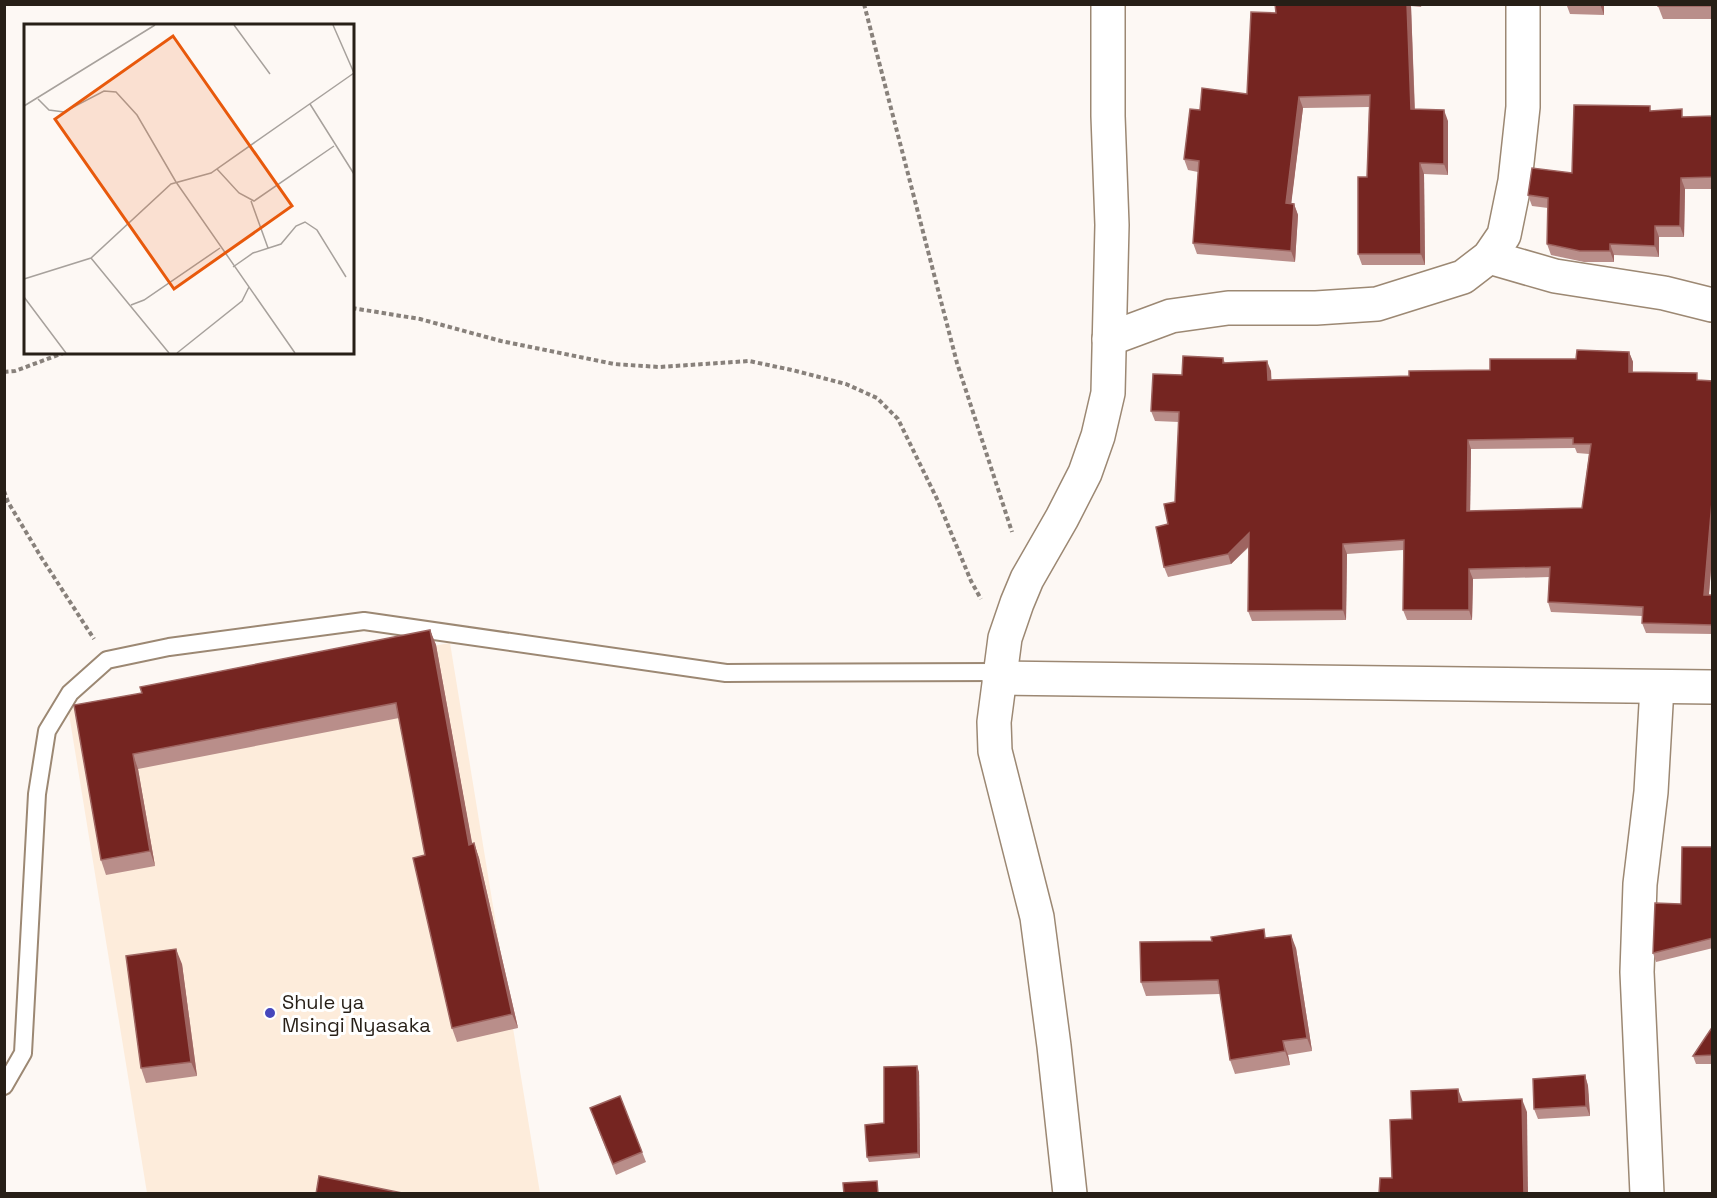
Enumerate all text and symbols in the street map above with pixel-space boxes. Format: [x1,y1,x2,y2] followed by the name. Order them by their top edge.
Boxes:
[24,24,354,354] inset map
[282,989,431,1038] place label: Shule ya Msingi Nyasaka
[263,1006,277,1020] marker: Shule ya Msingi Nyasaka

